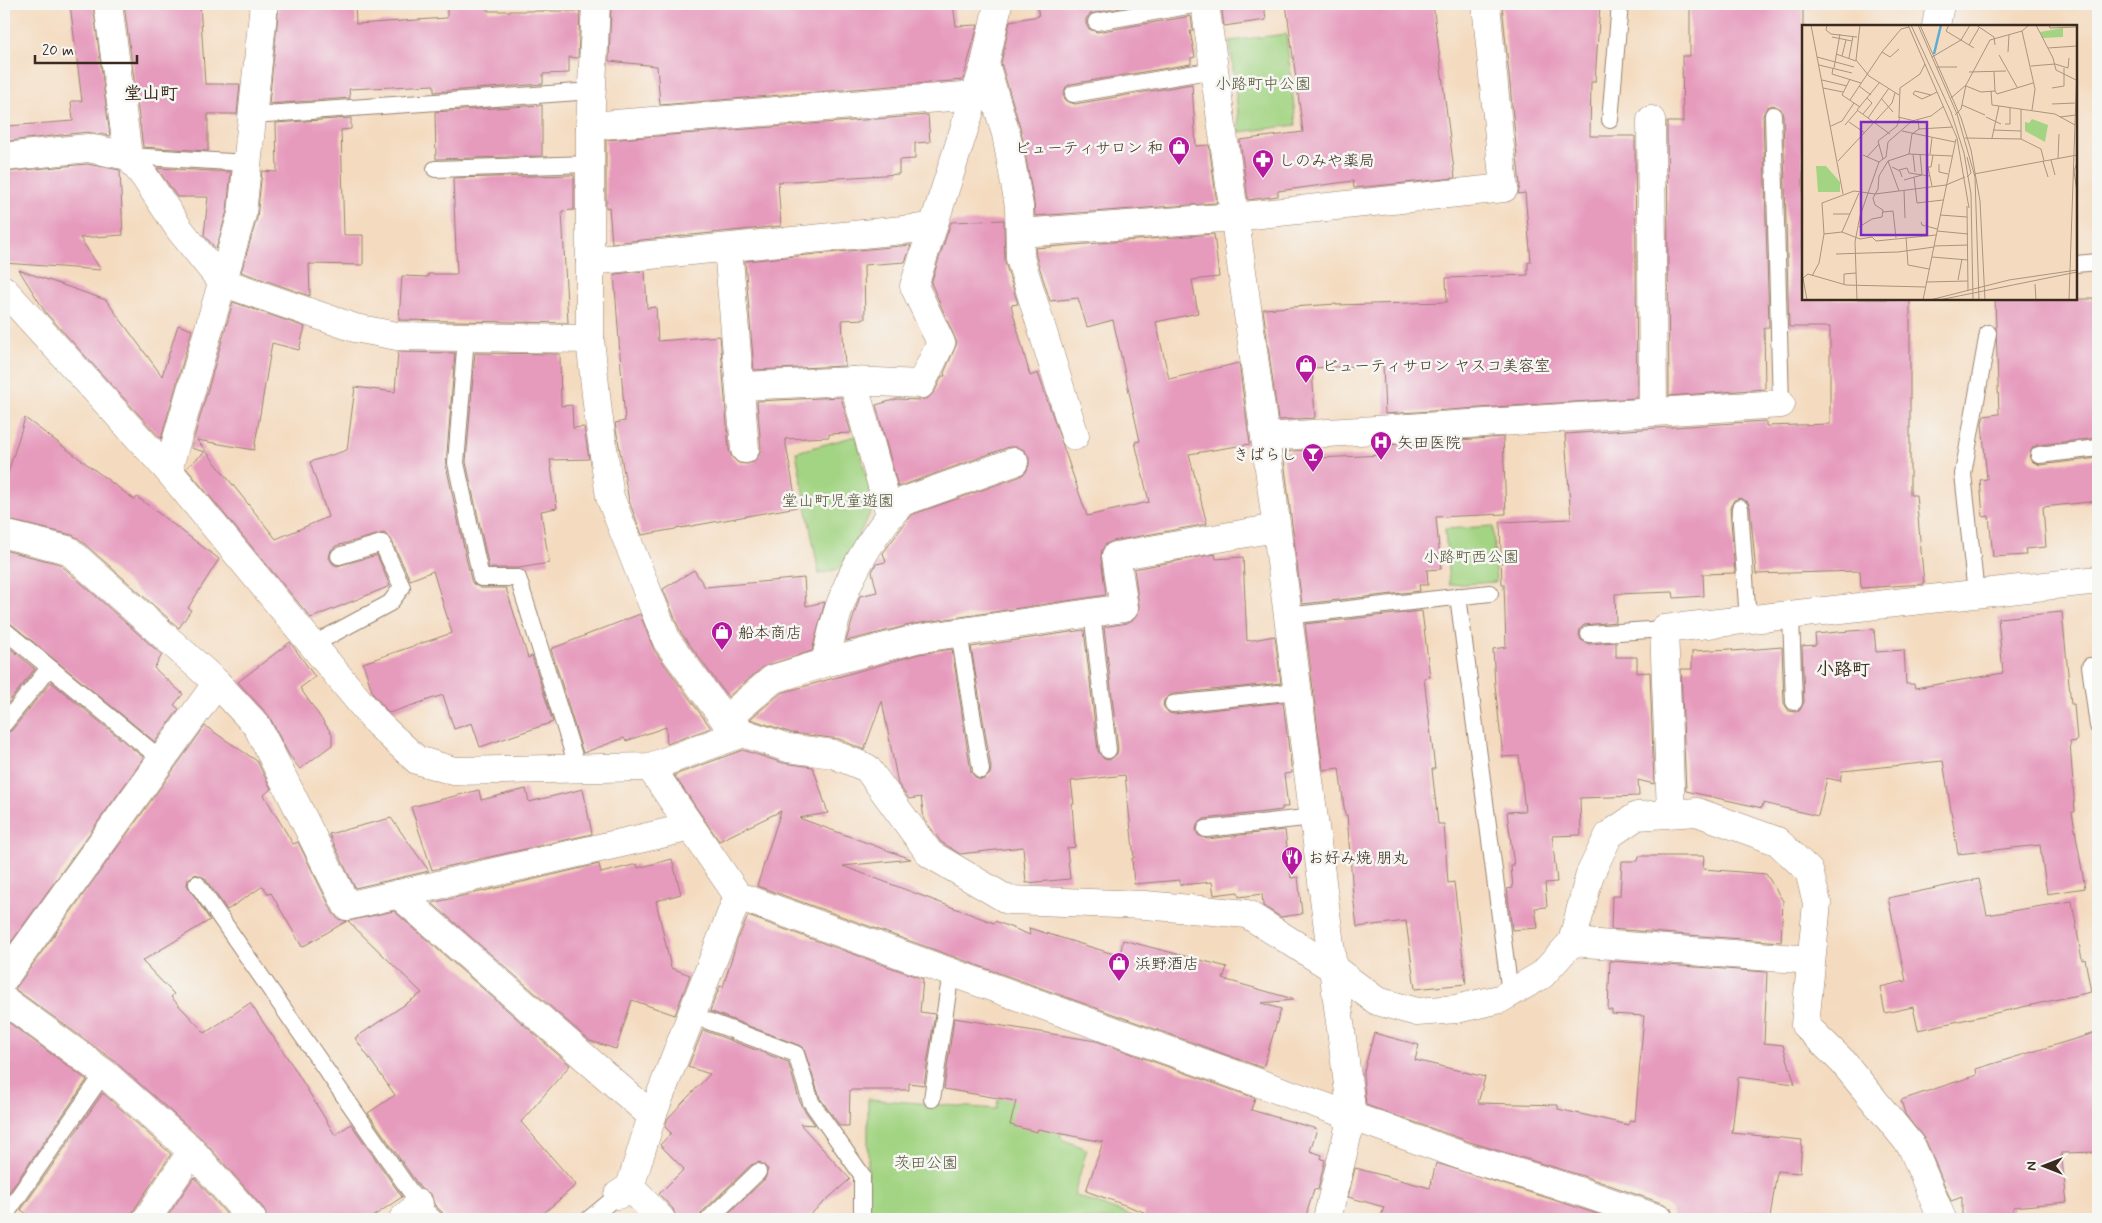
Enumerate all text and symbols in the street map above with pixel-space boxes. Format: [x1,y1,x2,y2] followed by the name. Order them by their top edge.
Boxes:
[1802,25,2077,300] inset map
[35,32,138,64] scale bar
[42,41,74,61] text: 20 m
[1215,74,1311,95] park label: 小路町中公園
[124,82,178,106] district label: 堂山町
[1167,135,1191,166] shop icon: ビューティサロン 和
[1015,138,1163,159] place label: ビューティサロン 和
[1251,148,1275,179] pharmacy icon: しのみや薬局
[1279,151,1375,172] place label: しのみや薬局
[1294,353,1318,384] shop icon: ビューティサロン ヤスコ美容室
[1322,356,1550,377] place label: ビューティサロン ヤスコ美容室
[1369,430,1393,461] hospital icon: 矢田医院
[1397,433,1461,454] place label: 矢田医院
[1301,442,1325,473] bar icon: きばらし
[1233,445,1297,466] place label: きばらし
[782,491,894,512] park label: 堂山町児童遊園
[1423,547,1519,568] park label: 小路町西公園
[710,620,734,651] shop icon: 船本商店
[738,623,802,644] place label: 船本商店
[1816,658,1870,682] district label: 小路町
[1280,845,1304,876] restaurant icon: お好み焼 朋丸
[1308,848,1408,869] place label: お好み焼 朋丸
[1107,951,1131,982] shop icon: 浜野酒店
[1135,954,1199,975] place label: 浜野酒店
[2020,1140,2070,1190] north arrow
[894,1153,958,1174] park label: 茨田公園
[2023,1161,2041,1171] text: N

